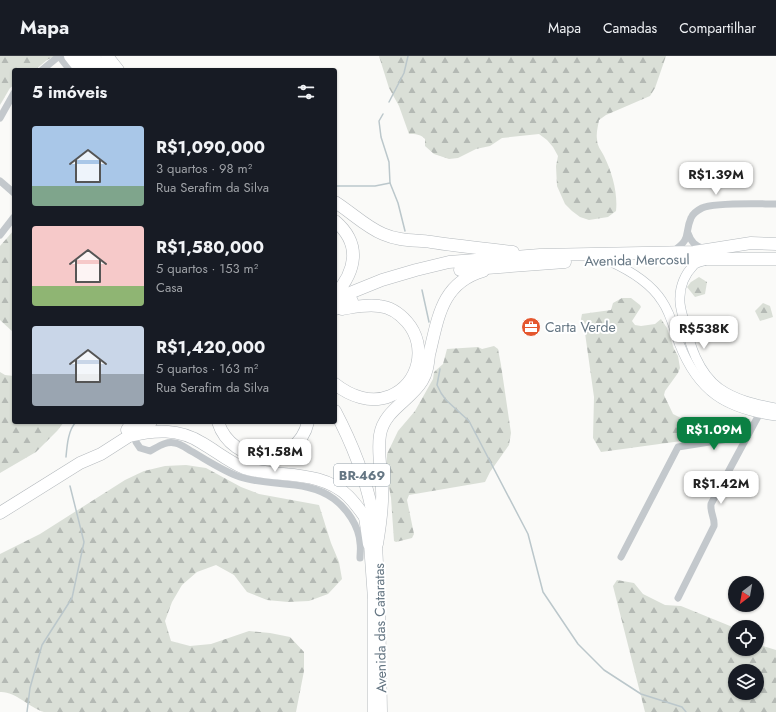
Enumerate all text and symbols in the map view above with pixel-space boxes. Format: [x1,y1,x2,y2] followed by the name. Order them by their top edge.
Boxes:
[20,14,69,41] text: Mapa
[548,18,581,38] text: Mapa
[603,18,657,38] text: Camadas
[679,18,756,38] text: Compartilhar
[32,80,107,104] text: 5 imóveis
[295,81,317,103] icon: filters
[156,135,265,159] text: R$1,090,000
[64,142,112,190] icon: home
[156,159,252,178] text: 3 quartos · 98 m²
[679,162,753,196] pin: R$1.39M
[688,165,744,184] text: R$1.39M
[156,178,269,197] text: Rua Serafim da Silva
[156,235,264,259] text: R$1,580,000
[64,242,112,290] icon: home
[584,249,690,271] street label: Avenida Mercosul
[156,259,258,278] text: 5 quartos · 153 m²
[156,278,183,297] text: Casa
[520,316,542,338] office icon: Carta Verde
[671,316,737,350] pin: R$538K
[545,317,616,337] place label: Carta Verde
[679,319,729,338] text: R$538K
[156,335,265,359] text: R$1,420,000
[64,342,112,390] icon: home
[156,359,258,378] text: 5 quartos · 163 m²
[156,378,269,397] text: Rua Serafim da Silva
[677,417,751,451] pin: R$1.09M
[686,420,742,439] text: R$1.09M
[238,439,312,473] pin: R$1.58M
[247,442,303,461] text: R$1.58M
[334,464,390,486] road number: BR-469
[684,471,758,505] pin: R$1.42M
[693,474,749,493] text: R$1.42M
[369,563,391,693] street label: Avenida das Cataratas
[728,576,764,612] north arrow
[728,576,764,700] map controls
[728,620,764,656] button: locate
[728,664,764,700] button: layers

